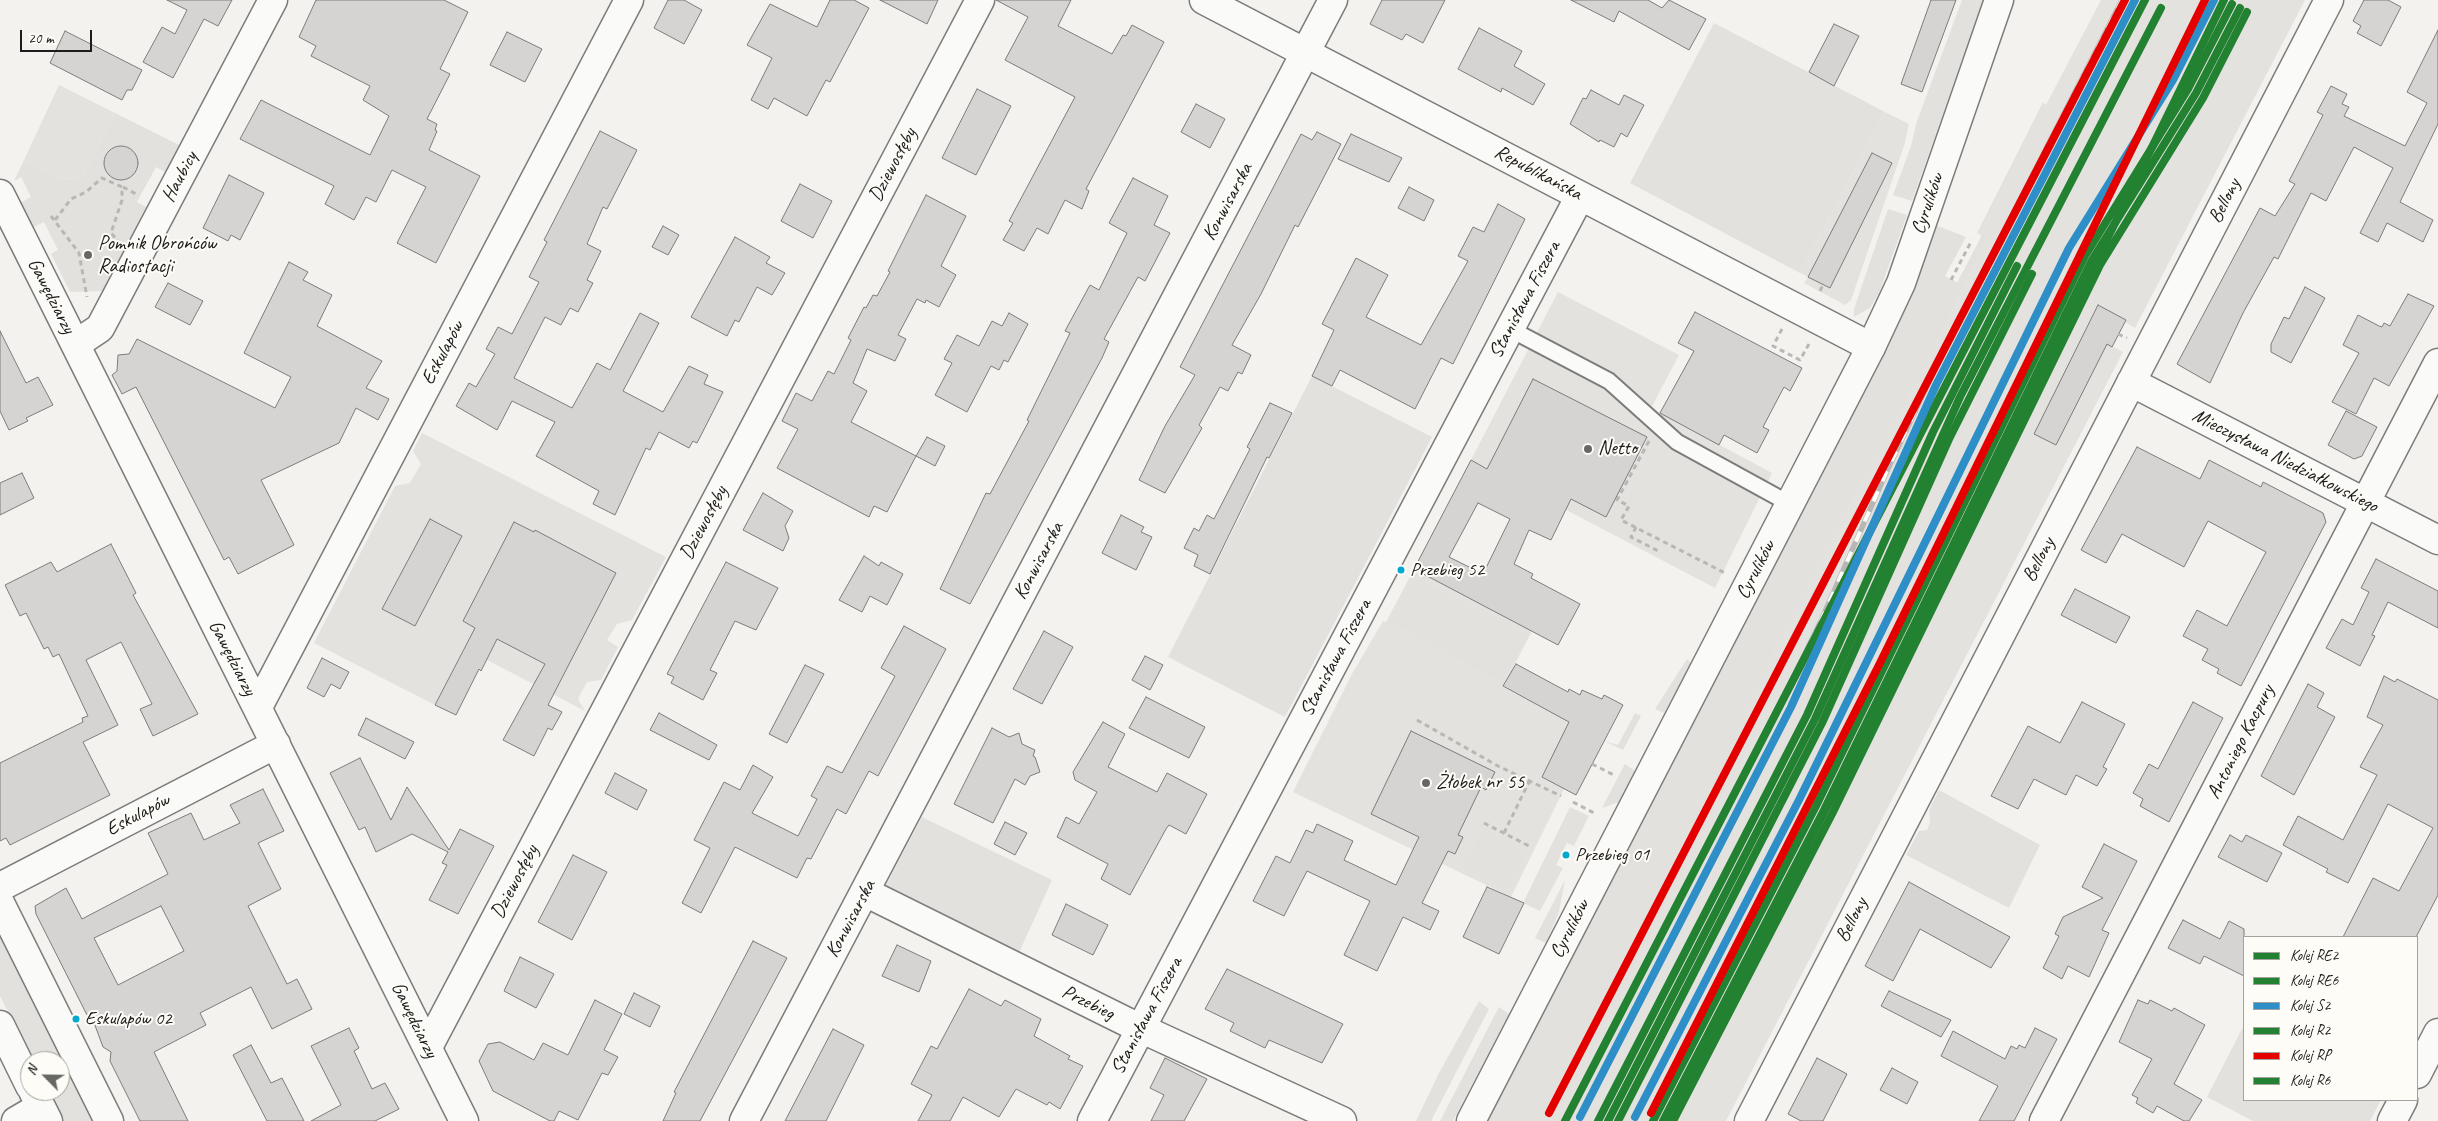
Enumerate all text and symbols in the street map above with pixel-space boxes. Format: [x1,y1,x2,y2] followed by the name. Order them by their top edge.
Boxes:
[22,20,95,52] scale bar
[28,29,54,48] text: 20 m
[864,124,922,206] street label: Dziewosłęby
[1490,140,1586,206] street label: Republikańska
[157,148,203,206] street label: Haubicy
[1198,159,1258,245] street label: Konwisarska
[1906,170,1950,238] street label: Cyrulików
[2204,175,2246,227] street label: Bellony
[98,232,216,279] place label: Pomnik Obrońców Radiostacji
[1484,237,1566,363] street label: Stanisława Fiszera
[82,249,94,261] marker: Pomnik Obrońców Radiostacji
[22,254,80,338] street label: Gawędziarzy
[416,317,470,389] street label: Eskulapów
[2188,404,2382,518] street label: Mieczysława Niedziałkowskiego
[1598,437,1637,461] place label: Netto
[1582,443,1594,455] marker: Netto
[675,482,733,564] street label: Dziewosłęby
[1009,518,1069,604] street label: Konwisarska
[2017,534,2061,586] street label: Bellony
[1731,537,1781,603] street label: Cyrulików
[1410,559,1484,581] place label: Przebieg 52
[1396,565,1406,575] marker: Przebieg 52
[1295,595,1377,721] street label: Stanisława Fiszera
[203,616,261,700] street label: Gawędziarzy
[2202,681,2280,803] street label: Antoniego Kacpury
[1436,771,1524,795] place label: Żłobek nr 55
[1420,777,1432,789] marker: Żłobek nr 55
[102,788,174,842] street label: Eskulapów
[486,841,544,923] street label: Dziewosłęby
[1575,844,1649,866] place label: Przebieg 01
[1561,850,1571,860] marker: Przebieg 01
[821,876,881,962] street label: Konwisarska
[1831,894,1873,946] street label: Bellony
[1545,896,1595,962] street label: Cyrulików
[2243,936,2418,1101] legend
[2290,946,2338,965] text: Kolej RE2
[1106,953,1188,1079] street label: Stanisława Fiszera
[2290,971,2338,990] text: Kolej RE6
[385,978,443,1062] street label: Gawędziarzy
[1058,980,1118,1026] street label: Przebieg
[2290,996,2330,1015] text: Kolej S2
[85,1008,172,1030] place label: Eskulapów 02
[71,1014,81,1024] marker: Eskulapów 02
[2290,1021,2330,1040] text: Kolej R2
[2290,1046,2331,1065] text: Kolej RP
[20,1051,70,1101] north arrow
[22,1063,41,1078] text: N
[2290,1071,2330,1090] text: Kolej R6

